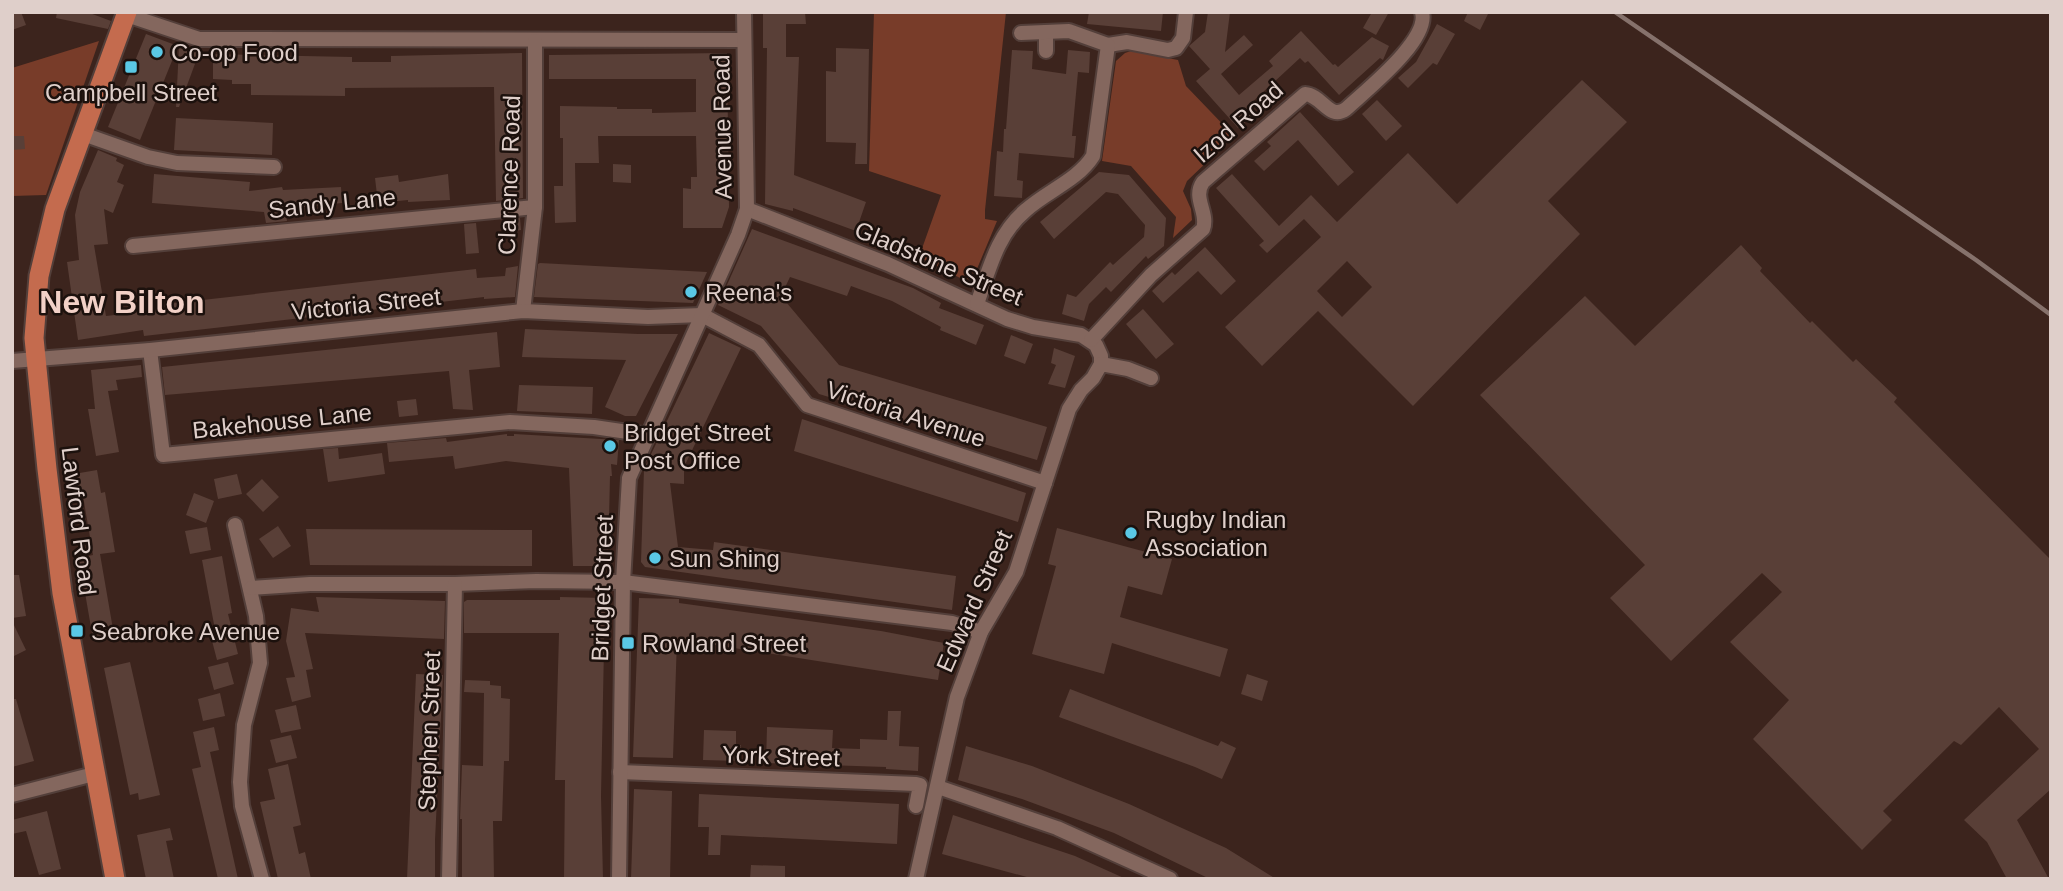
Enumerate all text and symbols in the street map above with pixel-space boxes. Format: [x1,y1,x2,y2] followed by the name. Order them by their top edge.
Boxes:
[171,39,298,66] place label: Co-op Food
[149,44,165,60] marker: Co-op Food
[707,54,737,200] street label: Avenue Road
[123,59,139,75] marker: Campbell Street
[1188,76,1288,168] street label: Izod Road
[45,79,217,106] place label: Campbell Street
[493,95,525,255] street label: Clarence Road
[267,183,397,223] street label: Sandy Lane
[851,215,1027,311] street label: Gladstone Street
[705,279,792,306] place label: Reena's
[290,283,442,325] street label: Victoria Street
[39,284,205,320] district label: New Bilton
[683,284,699,300] marker: Reena's
[823,376,989,452] street label: Victoria Avenue
[191,398,373,444] street label: Bakehouse Lane
[624,419,771,474] place label: Bridget Street Post Office
[602,438,618,454] marker: Bridget Street Post Office
[56,445,102,597] street label: Lawford Road
[1145,506,1286,561] place label: Rugby Indian Association
[586,514,618,662] street label: Bridget Street
[1123,525,1139,541] marker: Rugby Indian Association
[931,526,1017,676] street label: Edward Street
[669,545,780,572] place label: Sun Shing
[647,550,663,566] marker: Sun Shing
[91,618,280,645] place label: Seabroke Avenue
[69,623,85,639] marker: Seabroke Avenue
[642,630,806,657] place label: Rowland Street
[620,635,636,651] marker: Rowland Street
[413,650,445,811] street label: Stephen Street
[722,740,841,772] street label: York Street

